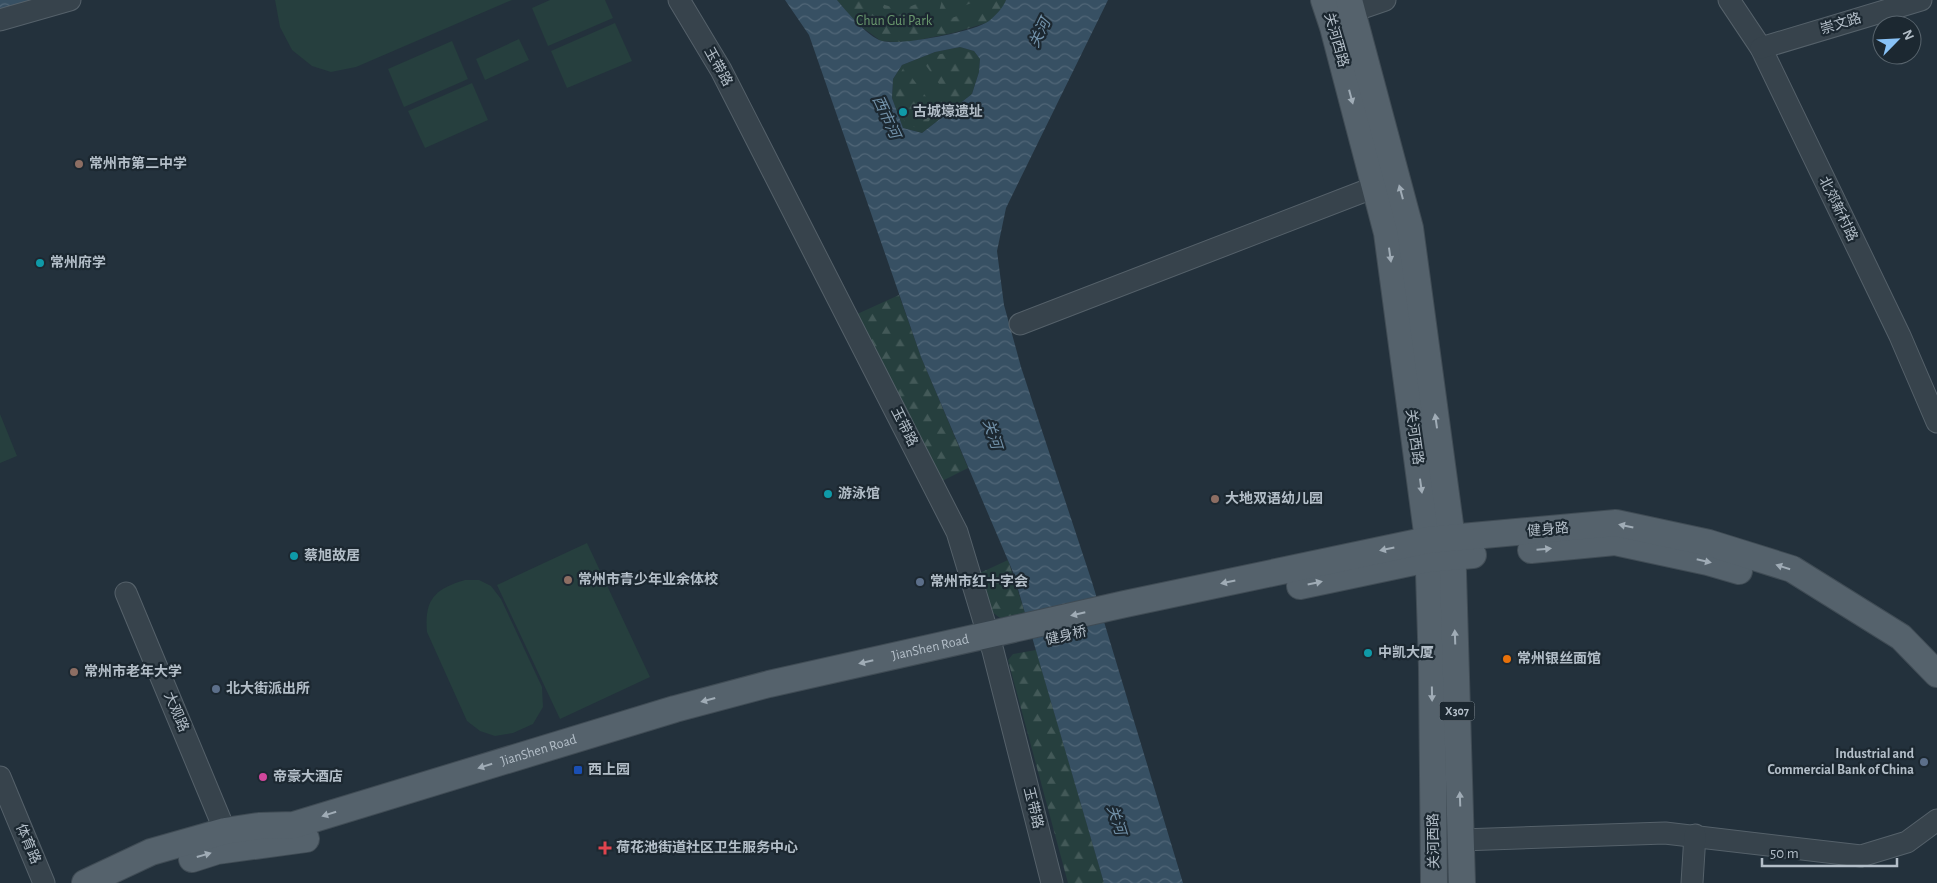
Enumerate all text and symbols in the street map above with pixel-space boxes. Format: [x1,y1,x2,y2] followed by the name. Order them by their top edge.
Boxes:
[1819,10,1863,37] street label: 崇文路
[1322,11,1351,69] street label: 关河西路
[1026,13,1055,50] water label: 关河
[856,14,933,28] park label: Chun Gui Park
[1872,15,1922,65] north arrow
[1900,28,1916,42] text: N
[702,45,735,89] street label: 玉带路
[1348,90,1356,105] one-way arrow
[870,93,904,143] water label: 西市河
[913,103,983,119] place label: 古城壕遗址
[897,106,909,118] marker: 古城壕遗址
[89,155,187,171] place label: 常州市第二中学
[73,158,85,170] marker: 常州市第二中学
[1816,174,1861,244] street label: 北郊新村路
[1396,184,1404,199] one-way arrow
[1386,247,1394,263] one-way arrow
[50,254,106,270] place label: 常州府学
[34,257,46,269] marker: 常州府学
[888,405,921,449] street label: 玉带路
[1403,408,1426,466] street label: 关河西路
[1432,413,1440,429] one-way arrow
[980,417,1006,453] water label: 关河
[1417,478,1425,494] one-way arrow
[838,486,880,501] place label: 游泳馆
[822,488,834,500] marker: 游泳馆
[1225,491,1323,506] place label: 大地双语幼儿园
[1209,493,1221,505] marker: 大地双语幼儿园
[1526,519,1570,539] street label: 健身路
[1618,521,1634,529] one-way arrow
[1536,544,1552,552] one-way arrow
[1379,545,1394,553] one-way arrow
[304,548,360,563] place label: 蔡旭故居
[288,550,300,562] marker: 蔡旭故居
[1697,557,1712,565] one-way arrow
[1776,562,1791,570] one-way arrow
[578,571,718,587] place label: 常州市青少年业余体校
[930,573,1028,589] place label: 常州市红十字会
[562,574,574,586] marker: 常州市青少年业余体校
[914,576,926,588] marker: 常州市红十字会
[1220,578,1235,586] one-way arrow
[1307,578,1323,586] one-way arrow
[1070,610,1085,618] one-way arrow
[1044,623,1088,648] street label: 健身桥
[1451,629,1459,645] one-way arrow
[890,632,970,663] street label: JianShen Road
[1378,645,1434,660] place label: 中凯大厦
[1362,647,1374,659] marker: 中凯大厦
[1517,650,1601,666] place label: 常州银丝面馆
[1501,653,1513,665] marker: 常州银丝面馆
[858,658,873,666] one-way arrow
[84,663,182,679] place label: 常州市老年大学
[68,666,80,678] marker: 常州市老年大学
[226,681,310,696] place label: 北大街派出所
[210,683,222,695] marker: 北大街派出所
[1428,686,1436,702] one-way arrow
[161,690,192,734] street label: 大观路
[700,696,715,704] one-way arrow
[1440,701,1474,720] road number: X307
[499,732,578,769] street label: JianShen Road
[1767,747,1915,777] place label: Industrial and Commercial Bank of China
[1918,756,1930,768] marker: Industrial and Commercial Bank of China
[477,762,492,770] one-way arrow
[588,762,630,777] place label: 西上园
[572,764,584,776] marker: 西上园
[273,768,343,784] place label: 帝豪大酒店
[257,771,269,783] marker: 帝豪大酒店
[1021,786,1046,830] street label: 玉带路
[1455,791,1463,807] one-way arrow
[1104,803,1130,839] water label: 关河
[322,810,337,818] one-way arrow
[1426,813,1441,869] street label: 关河西路
[13,822,44,866] street label: 体育路
[1762,836,1897,868] scale bar
[616,839,798,855] place label: 荷花池街道社区卫生服务中心
[598,841,612,855] marker: 荷花池街道社区卫生服务中心
[1770,846,1799,861] text: 50 m
[197,851,212,859] one-way arrow

